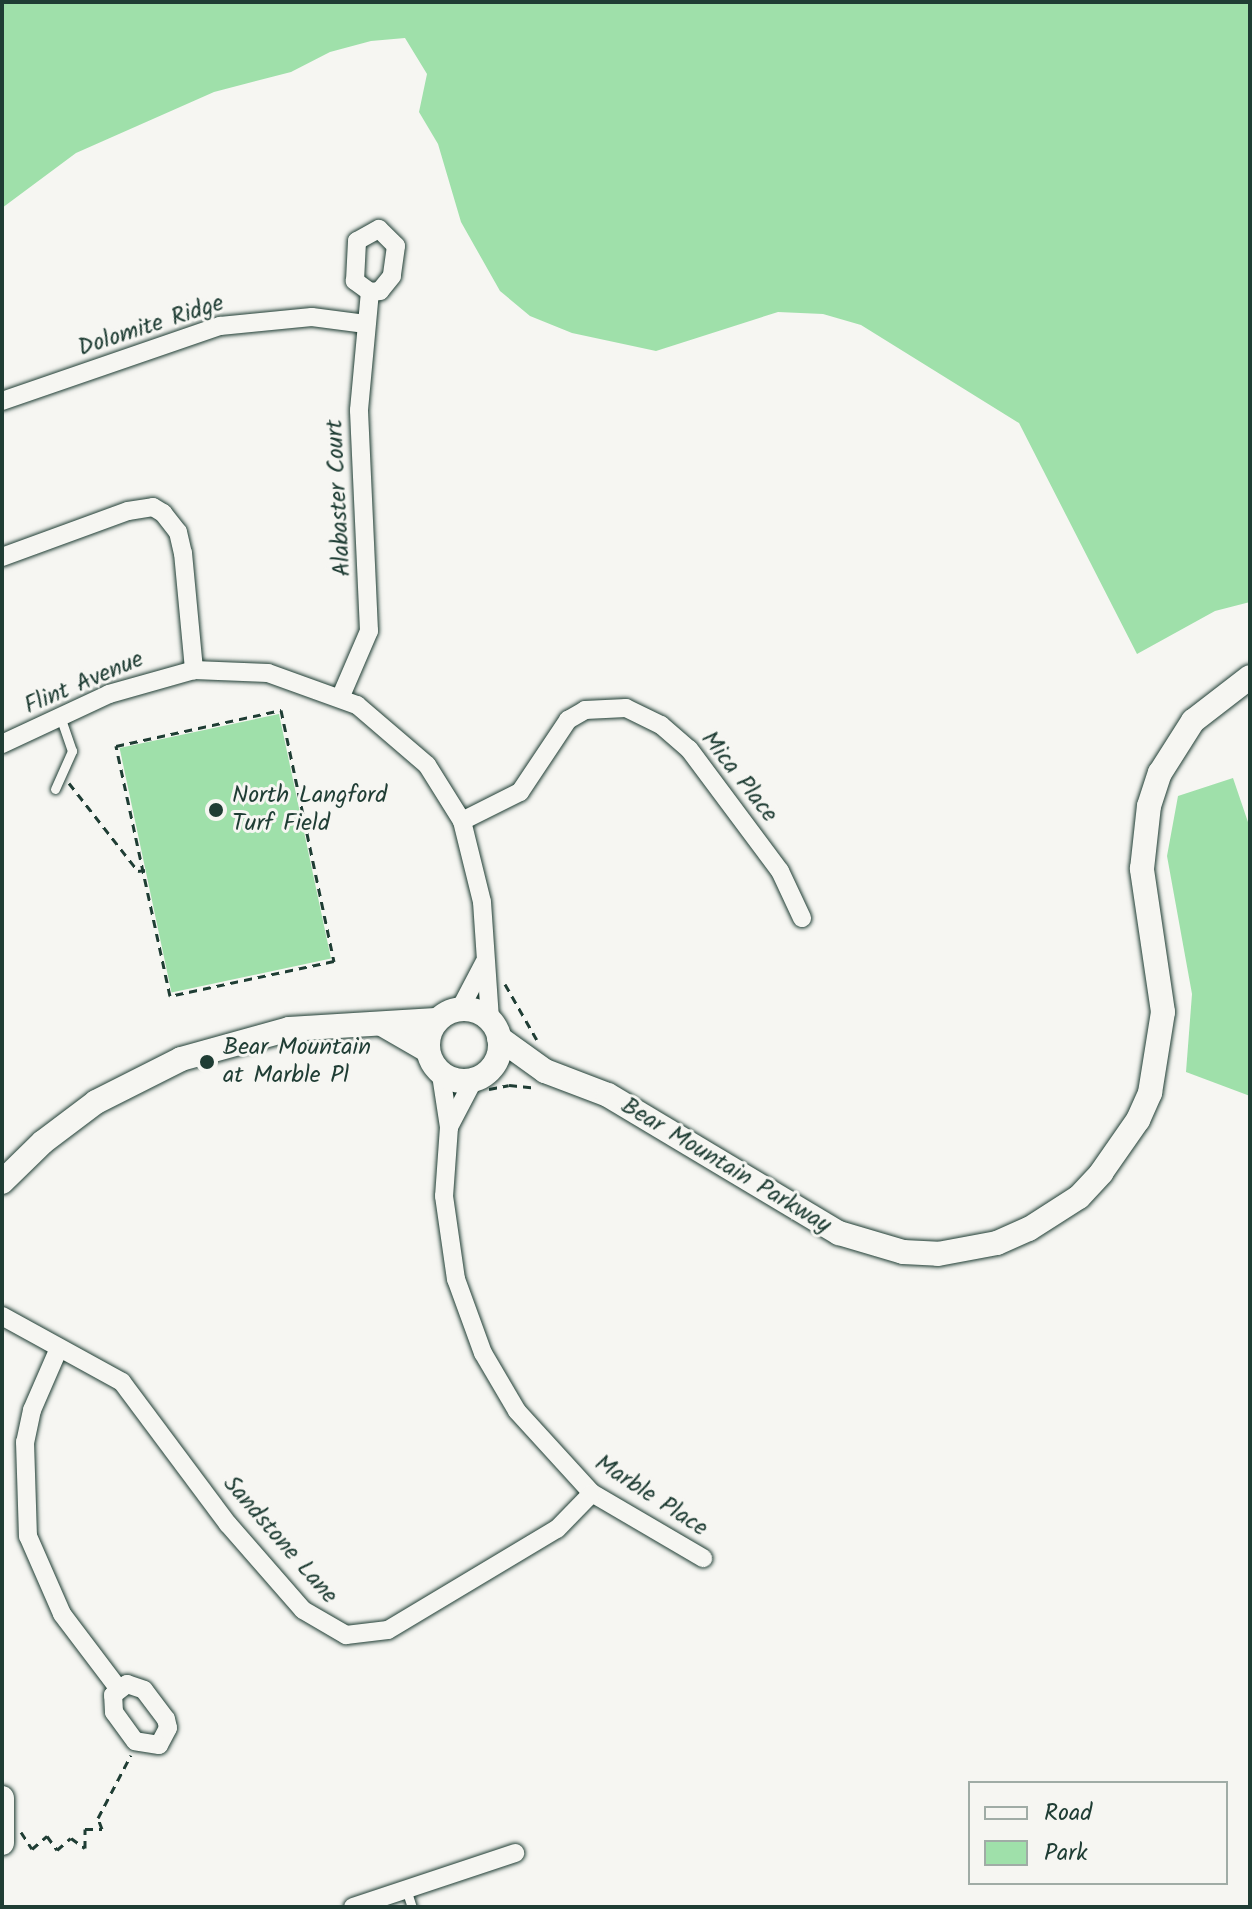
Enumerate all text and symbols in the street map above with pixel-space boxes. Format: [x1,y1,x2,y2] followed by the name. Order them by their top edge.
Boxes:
[74,289,228,363] street label: Dolomite Ridge
[320,419,358,577] street label: Alabaster Court
[20,645,148,721] street label: Flint Avenue
[694,726,784,828] street label: Mica Place
[232,782,387,838] place label: North Langford Turf Field
[207,801,225,819] marker: North Langford Turf Field
[223,1034,371,1090] place label: Bear Mountain at Marble Pl
[198,1053,216,1071] marker: Bear Mountain at Marble Pl
[616,1092,836,1240] street label: Bear Mountain Parkway
[589,1449,713,1543] street label: Marble Place
[217,1470,343,1610] street label: Sandstone Lane
[968,1781,1228,1885] legend
[1044,1794,1092,1833] text: Road
[1044,1834,1088,1873] text: Park

